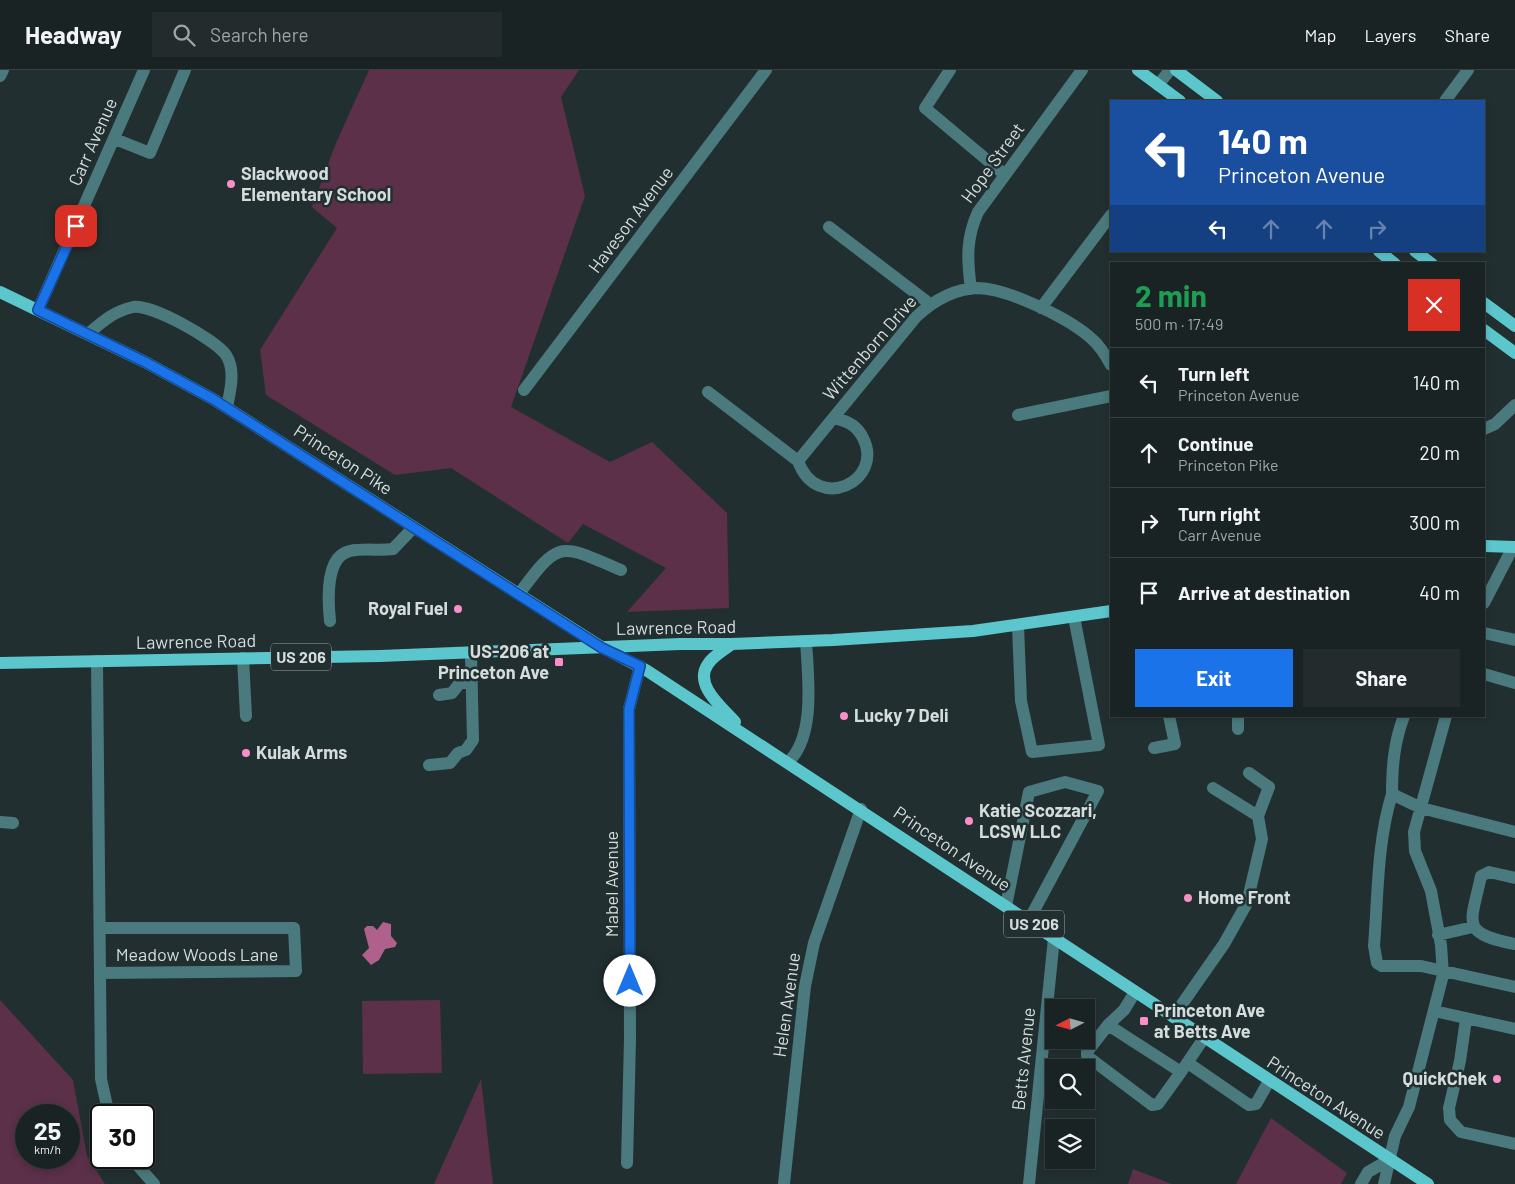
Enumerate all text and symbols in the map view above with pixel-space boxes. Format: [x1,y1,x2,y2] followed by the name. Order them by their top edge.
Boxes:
[152,12,502,57] search box
[25,20,122,49] text: Headway
[170,21,198,49] icon: search
[210,23,309,46] text: Search here
[1304,24,1336,46] text: Map
[1364,24,1417,46] text: Layers
[1445,24,1490,46] text: Share
[63,94,121,189] street label: Carr Avenue
[956,118,1029,207] street label: Hope Street
[1218,119,1308,161] text: 140 m
[1135,120,1200,185] icon: left
[1218,161,1385,187] text: Princeton Avenue
[241,162,391,205] place label: Slackwood Elementary School
[583,162,677,277] street label: Haveson Avenue
[225,178,237,190] marker: Slackwood Elementary School
[55,205,97,247] pin
[62,212,90,240] icon: arrive
[1204,215,1232,243] icon: left
[1257,215,1285,243] icon: ahead
[1310,215,1338,243] icon: ahead
[1363,215,1391,243] icon: right
[1135,277,1207,313] text: 2 min
[1408,279,1460,331] button: close
[818,290,921,404] street label: Wittenborn Drive
[1135,314,1223,333] text: 500 m · 17:49
[1178,362,1249,385] text: Turn left
[1135,369,1163,397] icon: left
[1413,371,1460,394] text: 140 m
[1178,385,1300,404] text: Princeton Avenue
[290,419,397,499] street label: Princeton Pike
[1178,432,1254,455] text: Continue
[1135,439,1163,467] icon: ahead
[1420,441,1460,464] text: 20 m
[1178,455,1279,474] text: Princeton Pike
[1178,502,1260,525] text: Turn right
[1135,509,1163,537] icon: right
[1409,511,1460,534] text: 300 m
[1178,525,1261,544] text: Carr Avenue
[1135,579,1163,607] icon: arrive
[1178,581,1350,604] text: Arrive at destination
[1419,581,1460,604] text: 40 m
[368,597,448,619] place label: Royal Fuel
[452,603,464,615] marker: Royal Fuel
[616,615,736,639] street label: Lawrence Road
[136,629,256,653] street label: Lawrence Road
[438,640,549,683] place label: US-206 at Princeton Ave
[271,644,331,670] road number: US 206
[1135,649,1293,707] button: Exit
[1303,649,1460,707] button: Share
[553,656,565,668] marker: US-206 at Princeton Ave
[854,704,949,726] place label: Lucky 7 Deli
[838,710,850,722] marker: Lucky 7 Deli
[256,741,347,763] place label: Kulak Arms
[240,747,252,759] marker: Kulak Arms
[979,799,1097,842] place label: Katie Scozzari, LCSW LLC
[890,801,1015,896] street label: Princeton Avenue
[963,815,975,827] marker: Katie Scozzari, LCSW LLC
[600,831,622,937] street label: Mabel Avenue
[1198,886,1291,908] place label: Home Front
[1182,892,1194,904] marker: Home Front
[1004,911,1064,938] road number: US 206
[116,943,278,965] street label: Meadow Woods Lane
[768,951,804,1059] street label: Helen Avenue
[603,954,655,1006] position arrow
[1045,999,1095,1049] north arrow
[1045,999,1095,1169] map controls
[1154,999,1265,1042] place label: Princeton Ave at Betts Ave
[1007,1006,1039,1111] street label: Betts Avenue
[1138,1015,1150,1027] marker: Princeton Ave at Betts Ave
[1263,1051,1390,1144] street label: Princeton Avenue
[1045,1059,1095,1109] button: search
[1403,1067,1487,1089] place label: QuickChek
[1491,1073,1503,1085] marker: QuickChek
[90,1104,155,1169] speed limit sign: 30
[34,1115,61,1145] text: 25
[1045,1119,1095,1169] button: layers
[34,1142,61,1156] text: km/h

